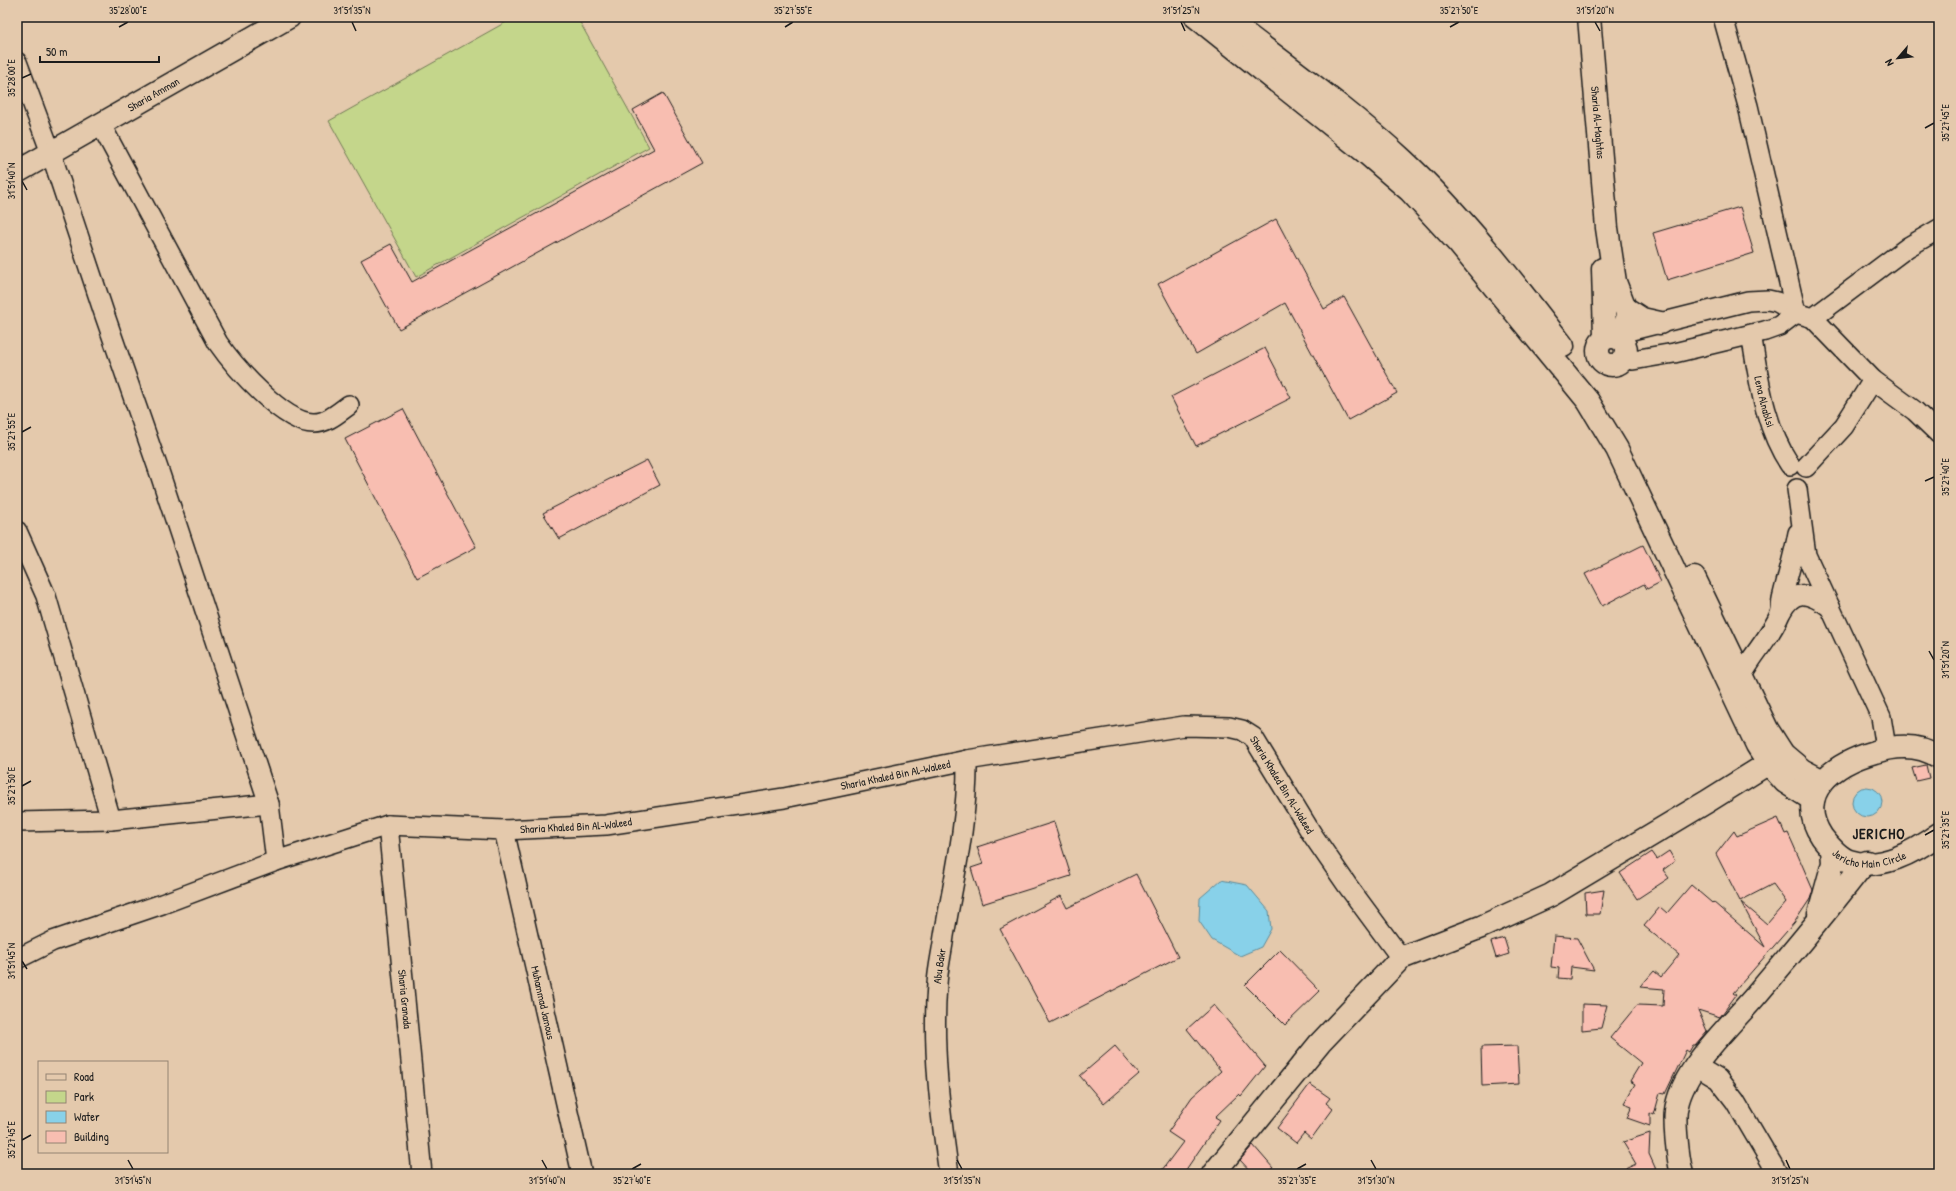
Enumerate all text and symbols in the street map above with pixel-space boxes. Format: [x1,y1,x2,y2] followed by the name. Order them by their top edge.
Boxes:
[109,4,148,17] text: 35°28'00"E
[334,4,371,17] text: 31°51'35"N
[774,4,813,17] text: 35°27'55"E
[1162,4,1200,17] text: 31°51'25"N
[1440,4,1479,17] text: 35°27'50"E
[1576,4,1614,17] text: 31°51'20"N
[40,38,159,64] scale bar
[1878,38,1918,78] north arrow
[46,43,67,60] text: 50 m
[1882,57,1897,69] text: N
[5,58,18,97] text: 35°28'00"E
[125,74,182,115] street label: Sharia Amman
[1588,86,1608,160] street label: Sharia Al-Maghtas
[1939,104,1952,142] text: 35°27'45"E
[5,163,18,199] text: 31°51'40"N
[1751,375,1778,429] street label: Lena Alnablsi
[5,412,18,451] text: 35°27'55"E
[1939,457,1952,496] text: 35°27'40"E
[1939,641,1952,679] text: 31°51'20"N
[1247,733,1317,837] street label: Sharia Khaled Bin Al-Waleed
[839,756,952,793] street label: Sharia Khaled Bin Al-Waleed
[5,766,18,805] text: 35°27'50"E
[1939,810,1952,849] text: 35°27'35"E
[520,814,633,836] street label: Sharia Khaled Bin Al-Waleed
[1852,823,1906,844] district label: JERICHO
[1829,846,1909,871] street label: Jericho Main Circle
[5,943,18,979] text: 31°51'45"N
[930,946,949,984] street label: Abu Bakr
[528,965,558,1041] street label: Muhammad Jamous
[395,969,415,1030] street label: Sharia Granada
[38,1061,168,1153] legend
[74,1068,94,1085] text: Road
[74,1088,94,1105] text: Park
[74,1108,100,1125] text: Water
[5,1121,18,1159] text: 35°27'45"E
[74,1128,109,1145] text: Building
[115,1174,151,1187] text: 31°51'45"N
[529,1174,565,1187] text: 31°51'40"N
[613,1174,652,1187] text: 35°27'40"E
[944,1174,981,1187] text: 31°51'35"N
[1278,1174,1317,1187] text: 35°27'35"E
[1357,1174,1395,1187] text: 31°51'30"N
[1771,1174,1809,1187] text: 31°51'25"N

